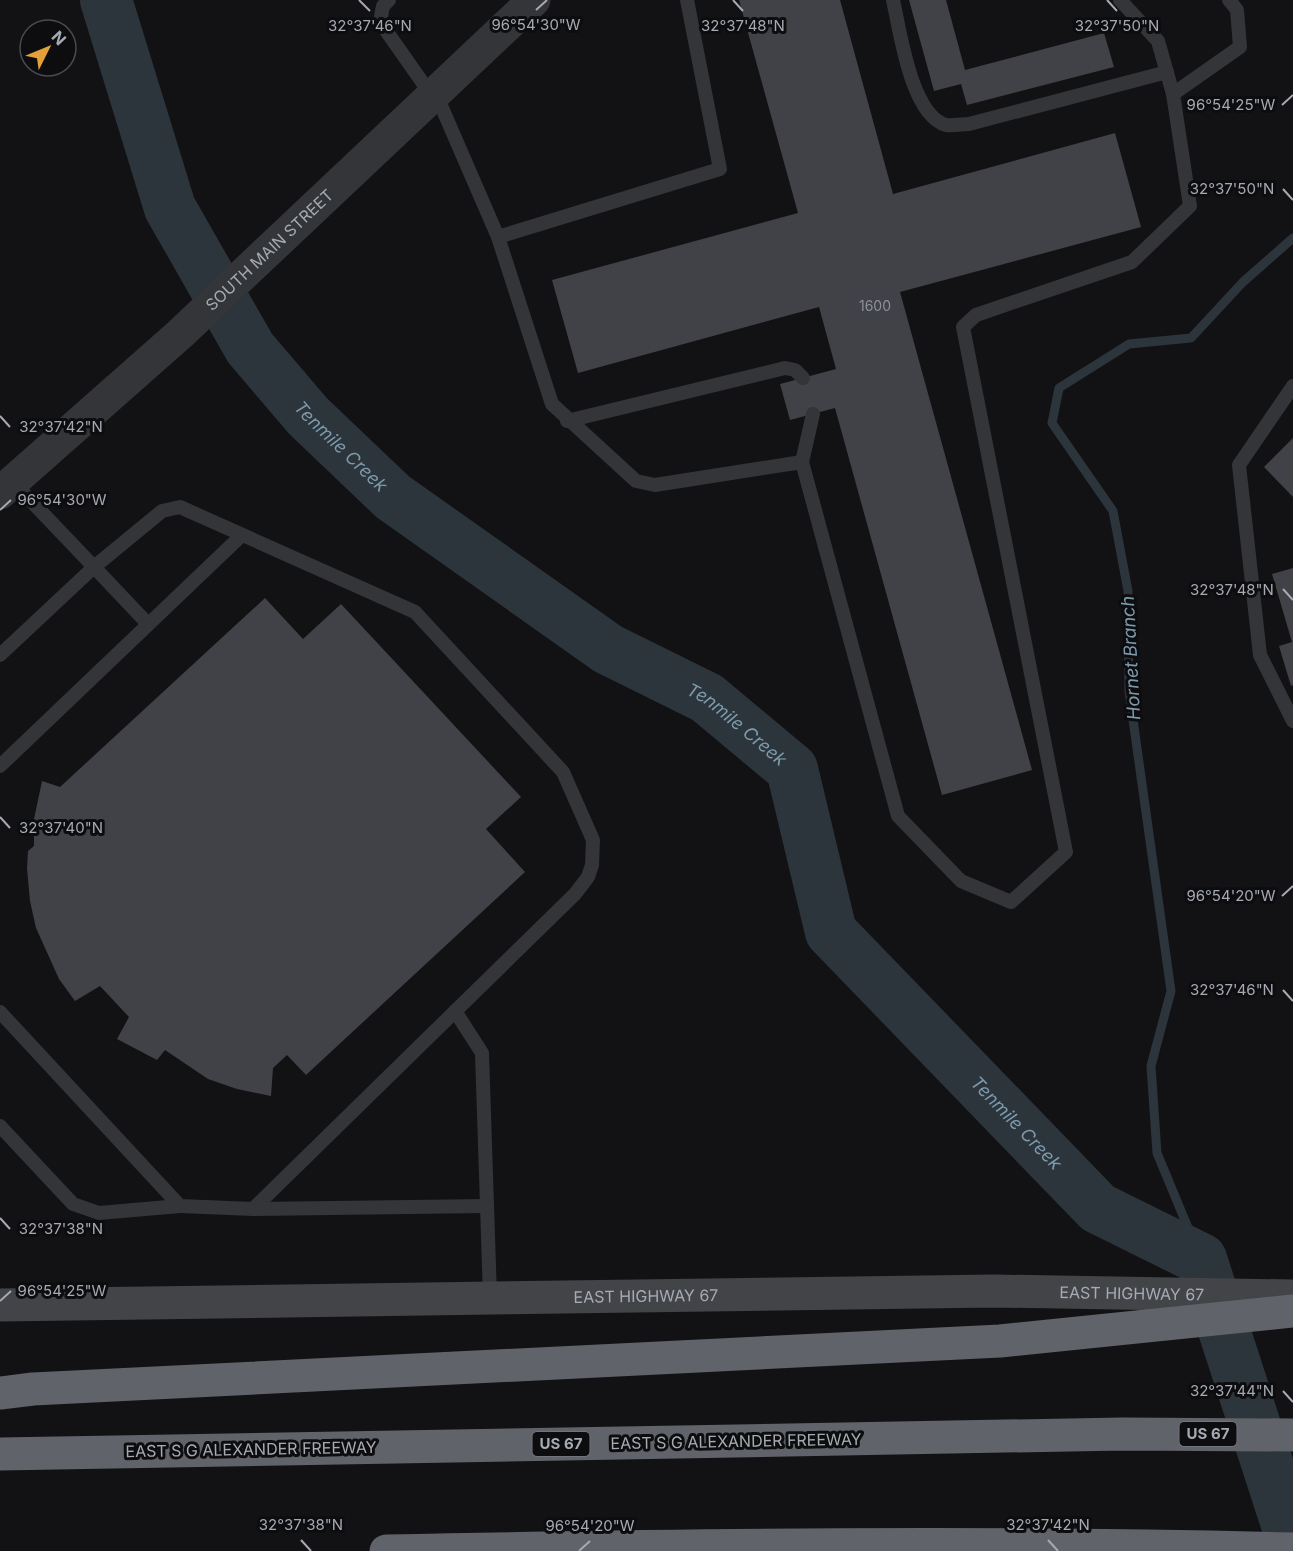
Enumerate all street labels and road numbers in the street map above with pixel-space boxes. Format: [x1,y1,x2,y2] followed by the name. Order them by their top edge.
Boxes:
[201,185,337,315] street label: SOUTH MAIN STREET
[1059,1282,1204,1305] street label: EAST HIGHWAY 67
[573,1285,718,1307] street label: EAST HIGHWAY 67
[1180,1422,1236,1446] road number: US 67
[610,1429,862,1453] street label: EAST S G ALEXANDER FREEWAY
[532,1432,590,1456] road number: US 67
[125,1437,377,1461] street label: EAST S G ALEXANDER FREEWAY

